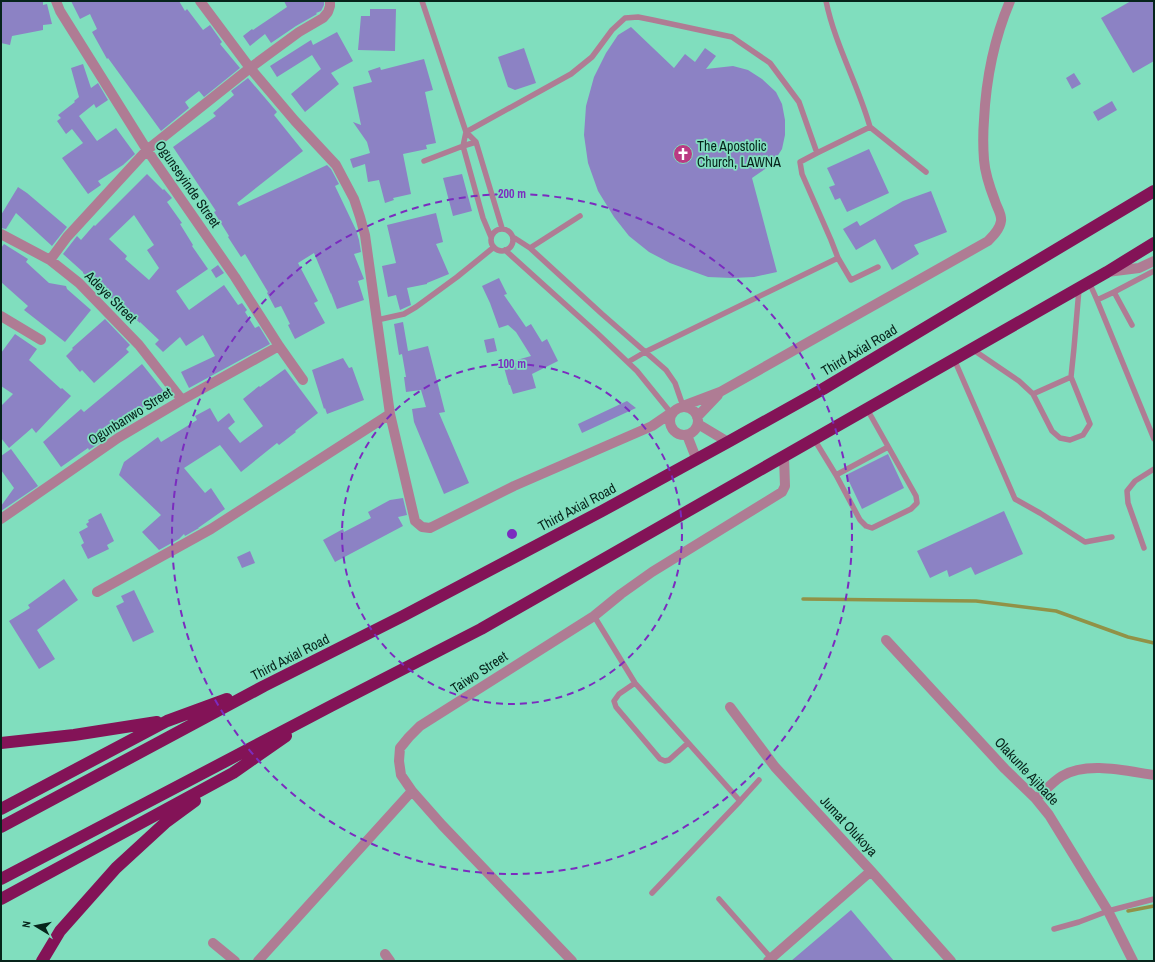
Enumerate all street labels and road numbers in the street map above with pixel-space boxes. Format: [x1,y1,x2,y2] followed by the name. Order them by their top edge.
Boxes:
[151,137,225,231] street label: Ogunseyinde Street
[80,266,141,327] street label: Adeye Street
[818,320,900,380] street label: Third Axial Road
[85,383,175,449] street label: Ogunbanwo Street
[535,479,619,535] street label: Third Axial Road
[248,630,332,684] street label: Third Axial Road
[447,647,511,697] street label: Taiwo Street
[991,733,1063,809] street label: Olakunle Ajibade
[816,792,882,861] street label: Jumat Olukoya

